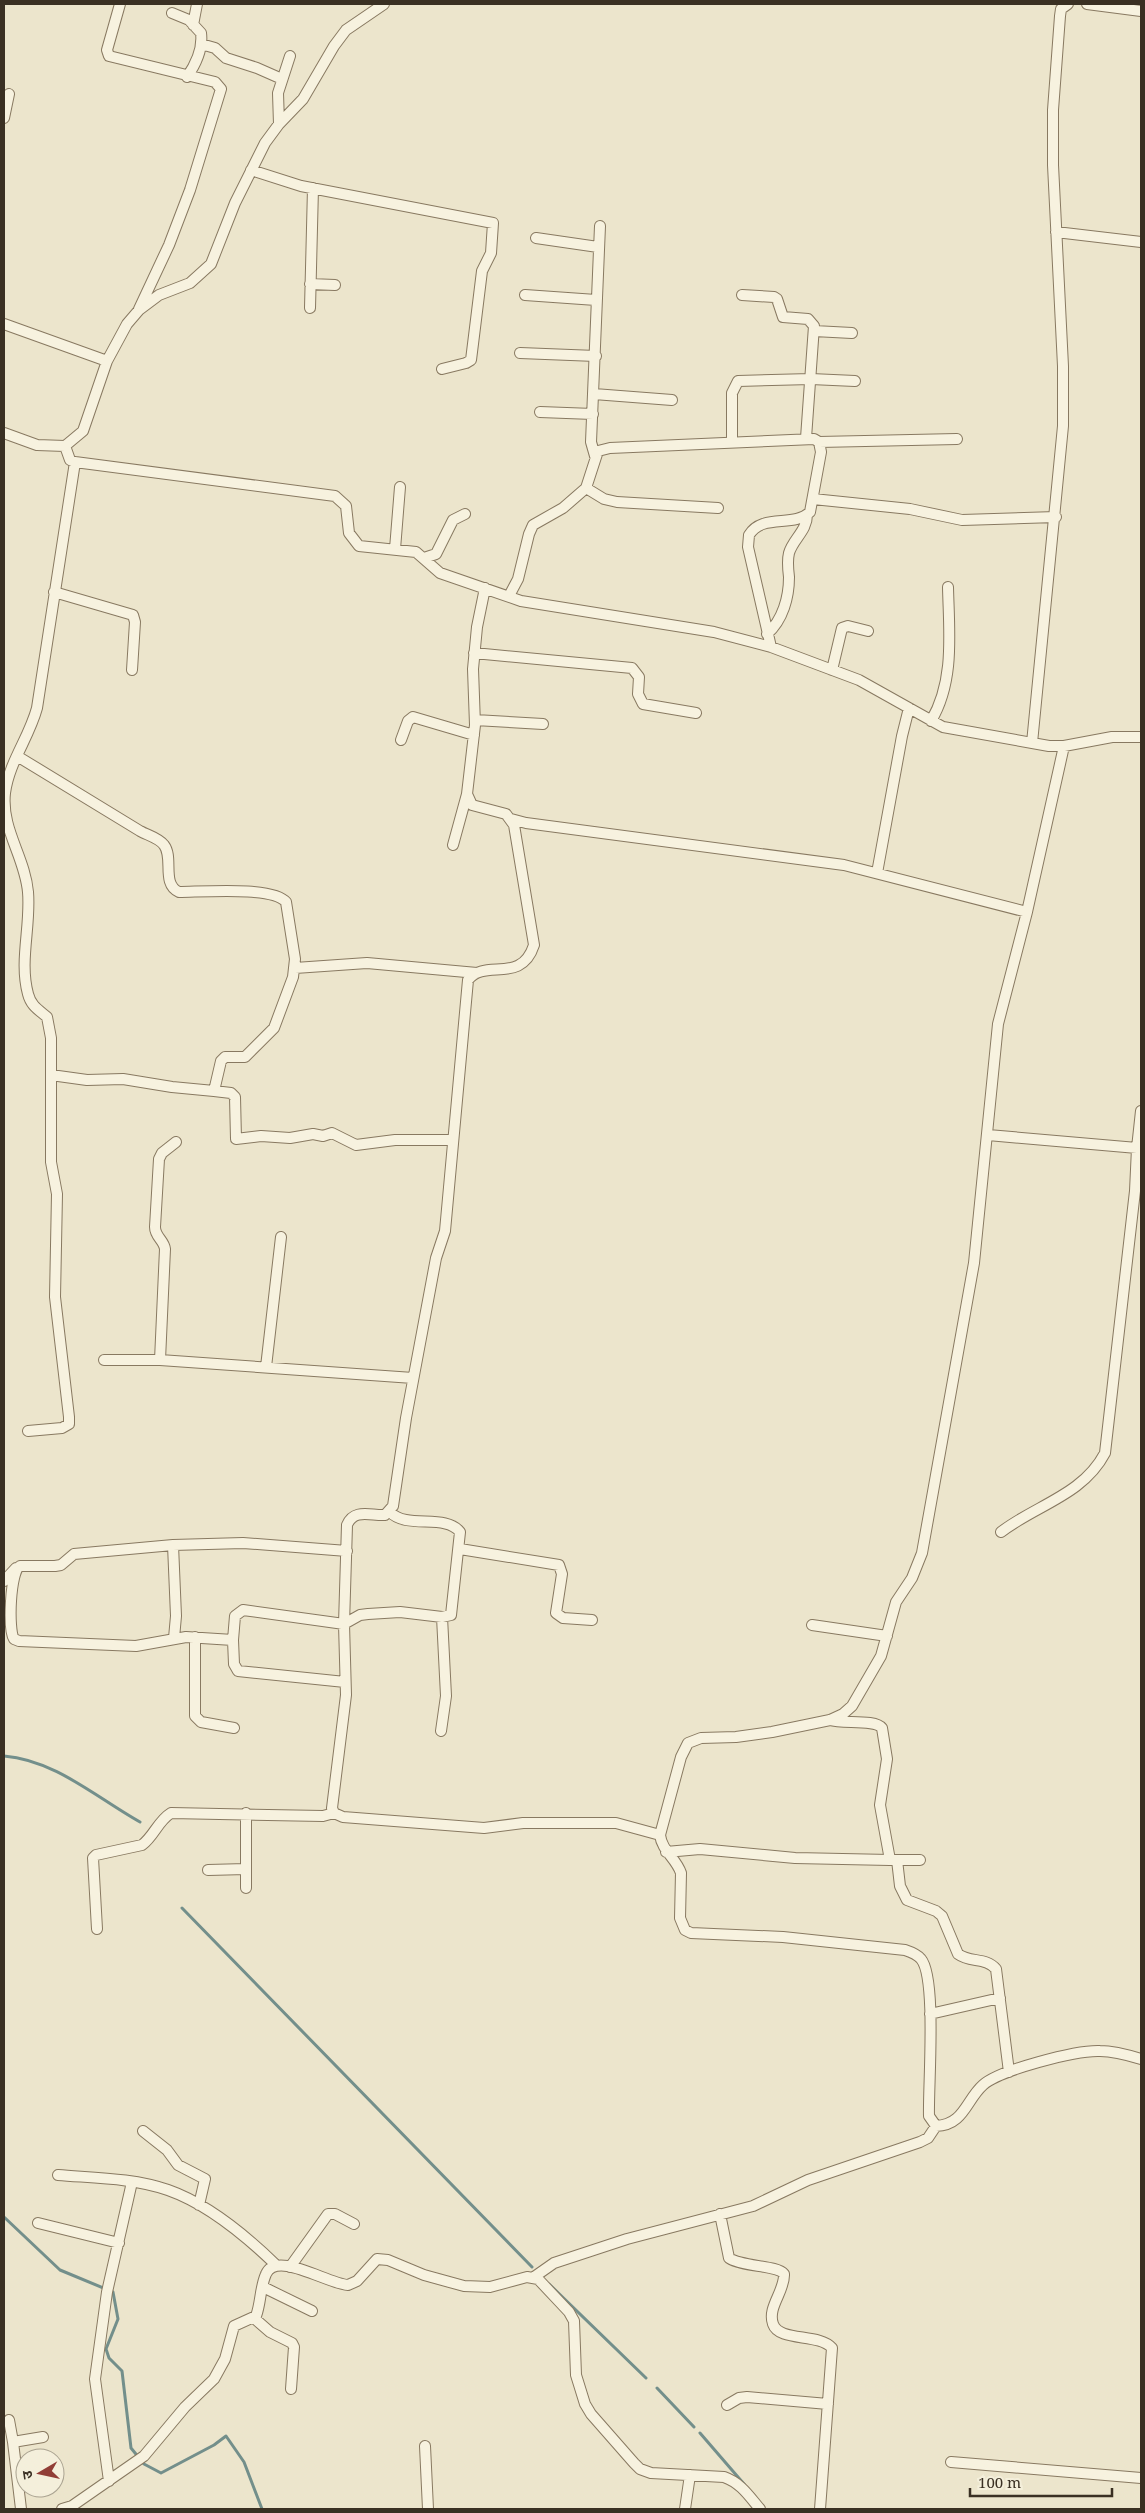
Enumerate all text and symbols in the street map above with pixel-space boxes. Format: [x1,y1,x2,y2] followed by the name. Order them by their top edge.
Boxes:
[15,2448,65,2498] north arrow
[970,2466,1112,2498] scale bar
[17,2469,37,2481] text: उ
[978,2472,1021,2492] text: 100 m

